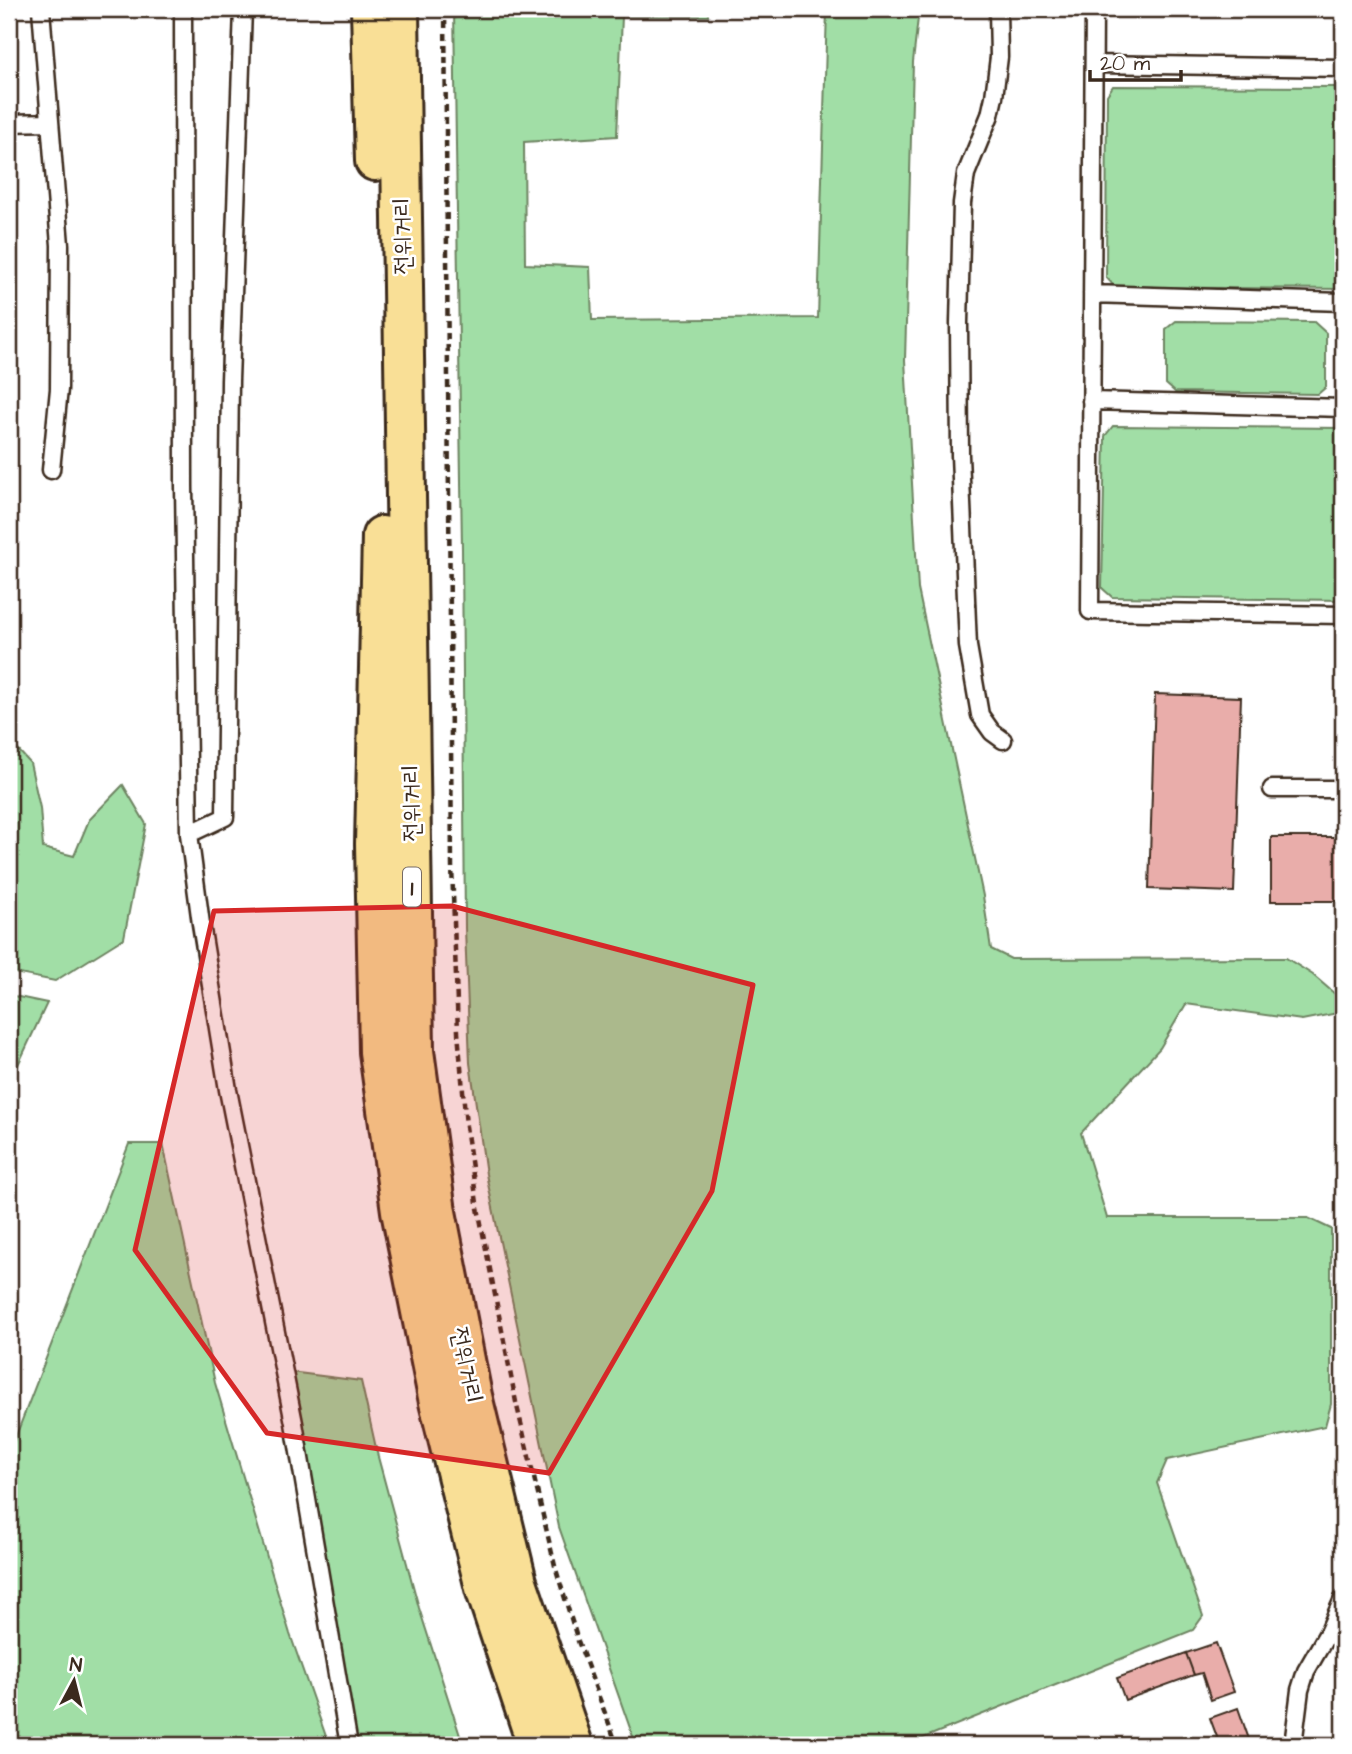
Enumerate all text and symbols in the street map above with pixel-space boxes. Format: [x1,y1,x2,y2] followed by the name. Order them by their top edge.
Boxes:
[1090,38,1180,82] scale bar
[1100,49,1151,78] text: 20 m
[385,197,421,275] street label: 전위거리
[394,764,430,842] street label: 전위거리
[403,867,421,906] road number: 1
[441,1324,491,1407] street label: 전위거리
[38,1646,108,1716] north arrow
[68,1651,84,1680] text: N

